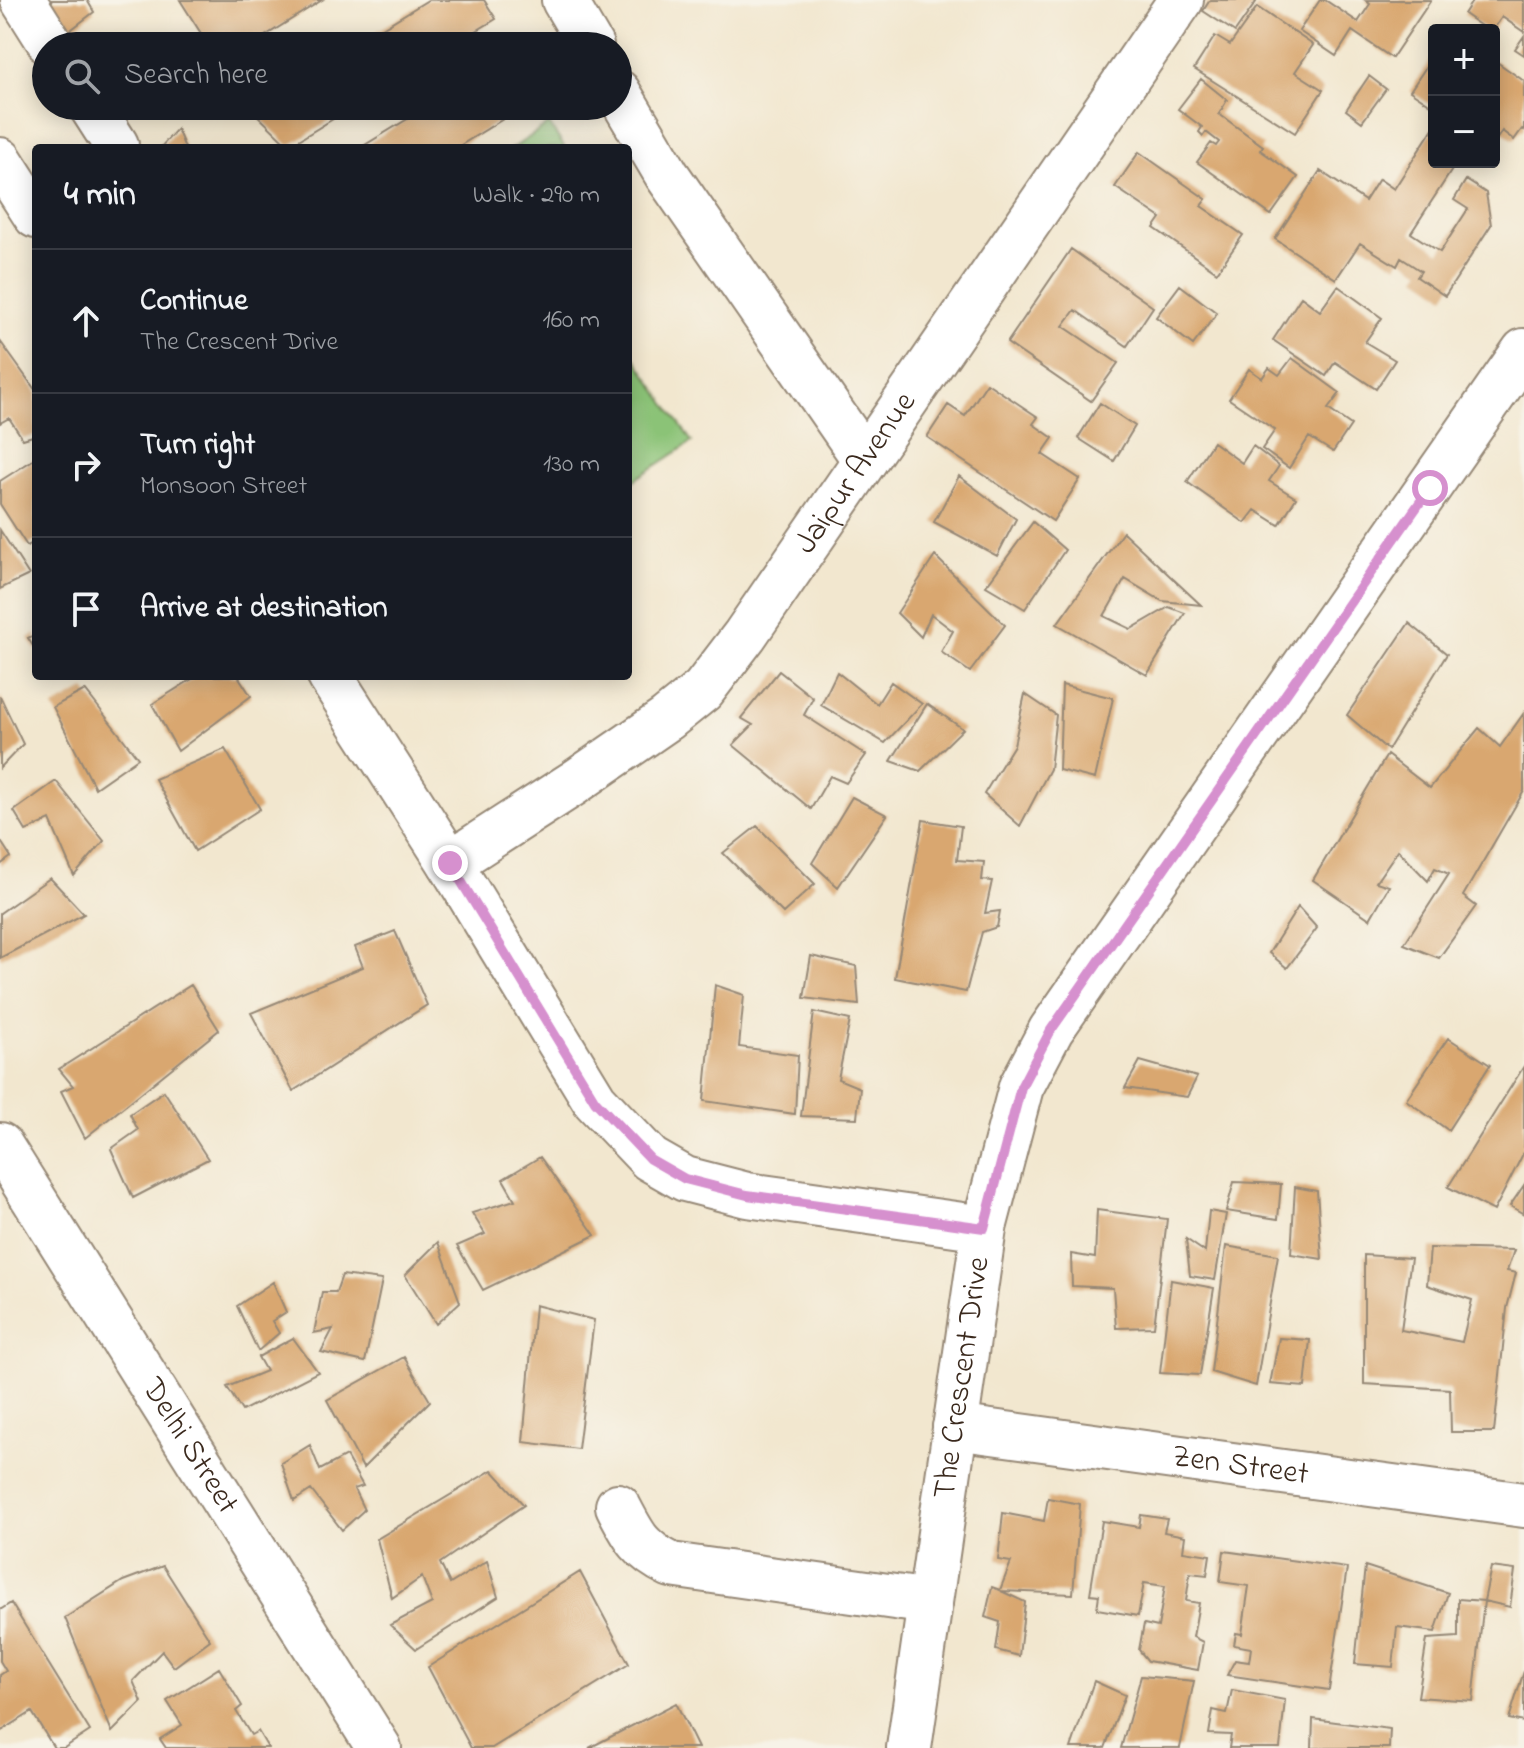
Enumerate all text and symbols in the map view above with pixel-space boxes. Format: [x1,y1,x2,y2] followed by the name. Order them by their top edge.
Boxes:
[1428,24,1500,168] map controls
[1428,24,1500,96] button: +
[32,32,632,120] search box
[60,54,104,98] icon: search
[124,54,268,98] text: Search here
[1428,96,1500,168] button: −
[64,171,136,221] text: 4 min
[473,177,600,215] text: Walk · 290 m
[140,280,248,324] text: Continue
[64,299,108,343] icon: ahead
[542,302,600,340] text: 160 m
[140,324,338,362] text: The Crescent Drive
[783,382,929,564] street label: Jaipur Avenue
[140,424,255,468] text: Turn right
[64,443,108,487] icon: right
[543,446,600,484] text: 130 m
[140,468,307,506] text: Monsoon Street
[1412,470,1448,506] route start
[64,587,108,631] icon: arrive
[140,587,388,631] text: Arrive at destination
[432,845,468,881] route end
[922,1253,1003,1502] street label: The Crescent Drive
[128,1368,250,1524] street label: Delhi Street
[1169,1434,1312,1499] street label: Zen Street

